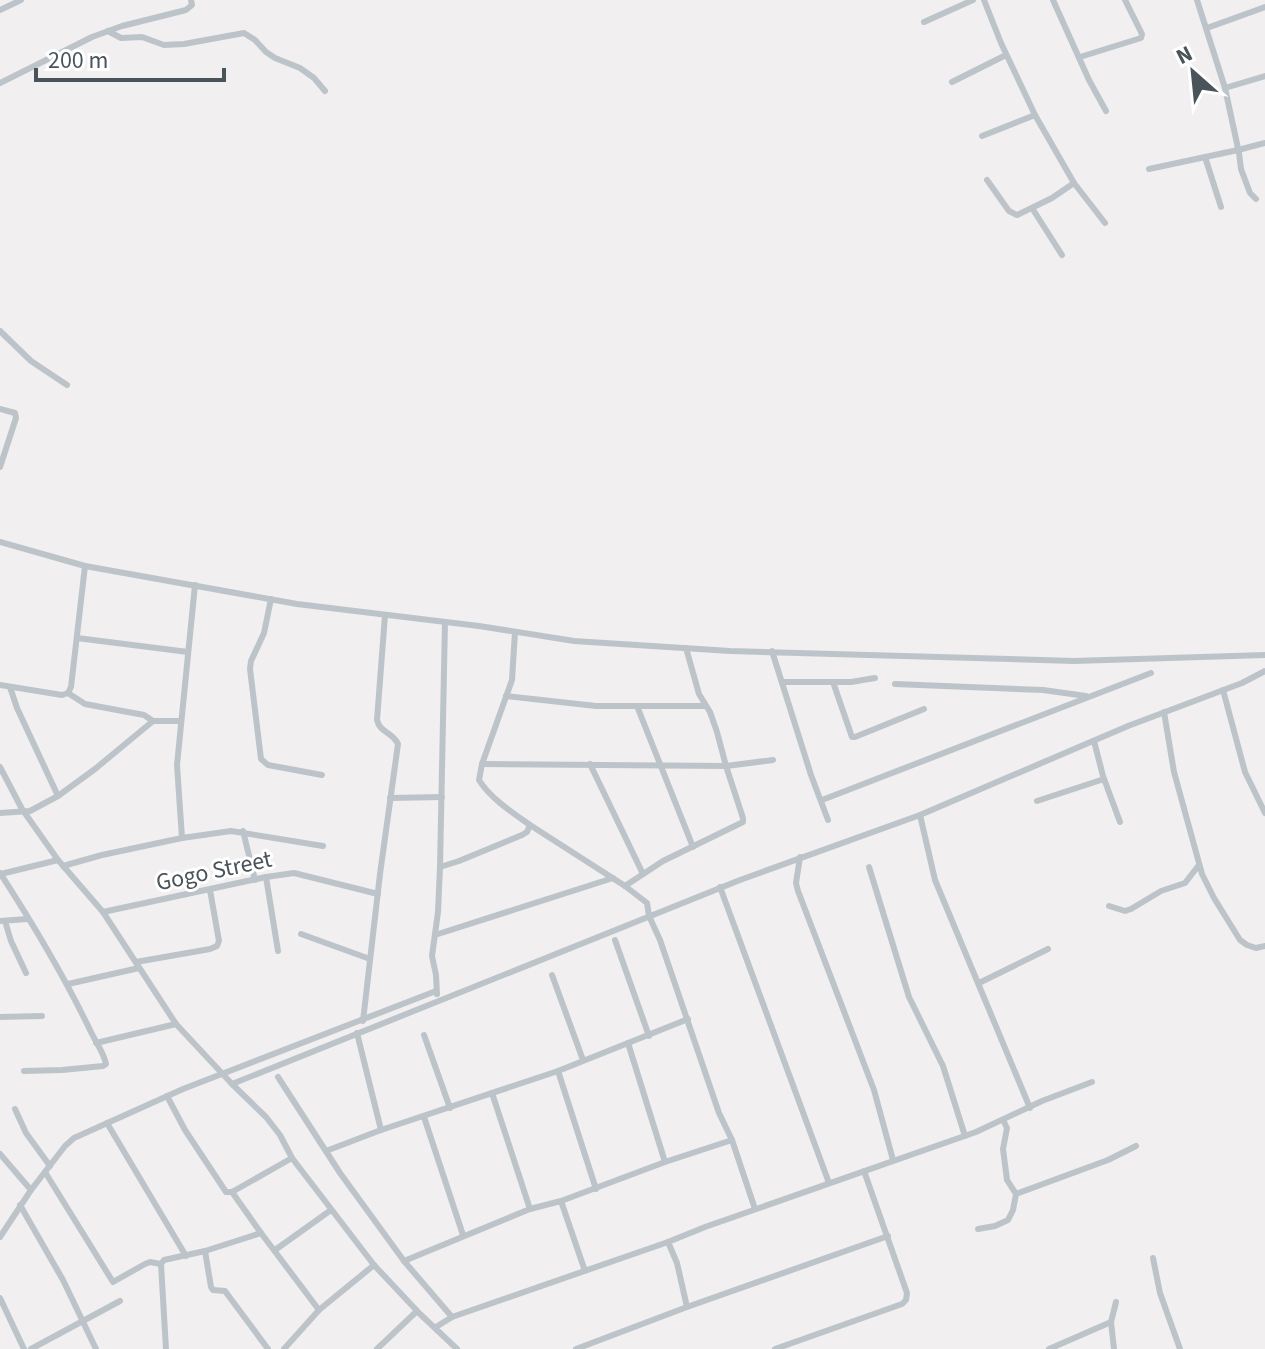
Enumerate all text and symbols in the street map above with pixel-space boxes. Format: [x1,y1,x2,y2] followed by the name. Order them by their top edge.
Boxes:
[36,32,224,82] scale bar
[1153,32,1233,112] north arrow
[1171,37,1198,73] text: N
[48,43,108,78] text: 200 m
[153,842,275,900] street label: Gogo Street

